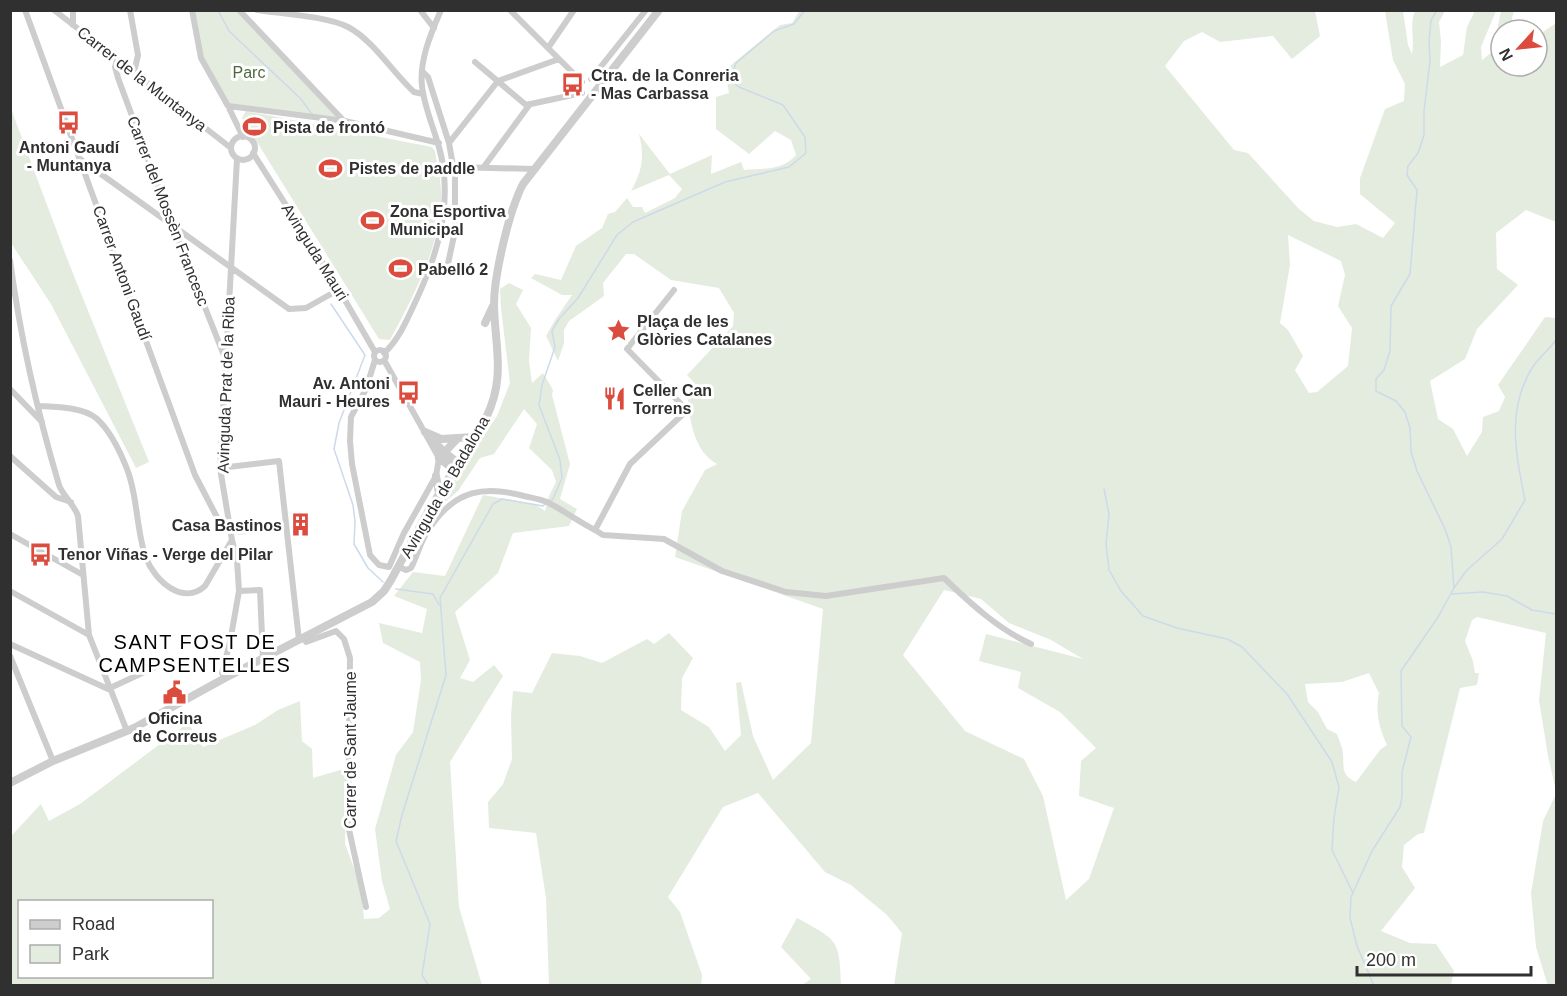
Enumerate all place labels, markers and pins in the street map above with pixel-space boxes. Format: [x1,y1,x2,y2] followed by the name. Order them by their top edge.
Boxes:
[591,67,739,102] place label: Ctra. de la Conreria - Mas Carbassa
[560,71,586,97] bus stop icon: Ctra. de la Conreria - Mas Carbassa
[56,109,82,135] bus stop icon: Antoni Gaudí - Muntanya
[242,114,268,140] sports icon: Pista de frontó
[273,119,385,136] place label: Pista de frontó
[19,139,120,174] place label: Antoni Gaudí - Muntanya
[318,155,344,181] sports icon: Pistes de paddle
[349,160,475,177] place label: Pistes de paddle
[390,203,506,238] place label: Zona Esportiva Municipal
[359,207,385,233] sports icon: Zona Esportiva Municipal
[387,256,413,282] sports icon: Pabelló 2
[418,261,488,278] place label: Pabelló 2
[637,313,772,348] place label: Plaça de les Glòries Catalanes
[606,317,632,343] place icon: Plaça de les Glòries Catalanes
[279,375,390,410] place label: Av. Antoni Mauri - Heures
[395,379,421,405] bus stop icon: Av. Antoni Mauri - Heures
[633,382,712,417] place label: Celler Can Torrens
[602,386,628,412] restaurant icon: Celler Can Torrens
[287,512,313,538] building icon: Casa Bastinos
[172,517,282,534] place label: Casa Bastinos
[27,541,53,567] bus stop icon: Tenor Viñas - Verge del Pilar
[58,546,273,563] place label: Tenor Viñas - Verge del Pilar
[162,680,188,706] public building icon: Oficina de Correus
[133,710,217,745] place label: Oficina de Correus

